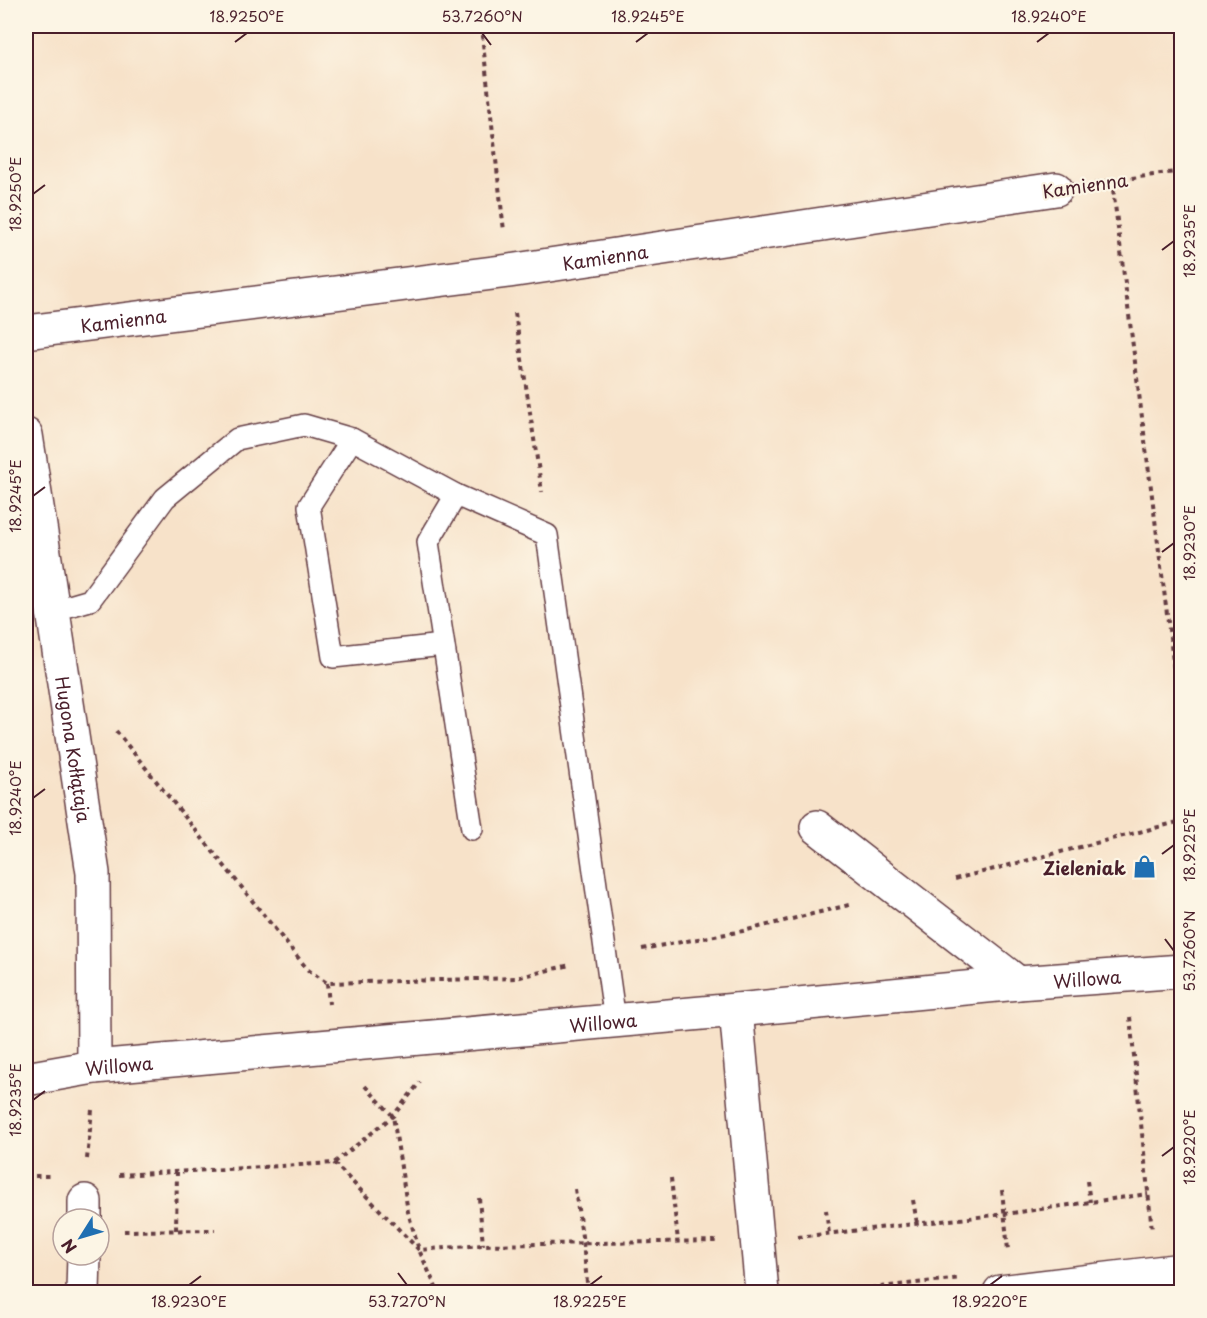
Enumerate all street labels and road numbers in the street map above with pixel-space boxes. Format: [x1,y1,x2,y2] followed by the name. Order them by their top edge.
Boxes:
[1041,166,1130,204] street label: Kamienna
[561,237,650,276] street label: Kamienna
[79,301,168,338] street label: Kamienna
[50,674,99,825] street label: Hugona Kołłątaja
[1052,962,1123,994] street label: Willowa
[568,1005,639,1038] street label: Willowa
[84,1048,155,1081] street label: Willowa

